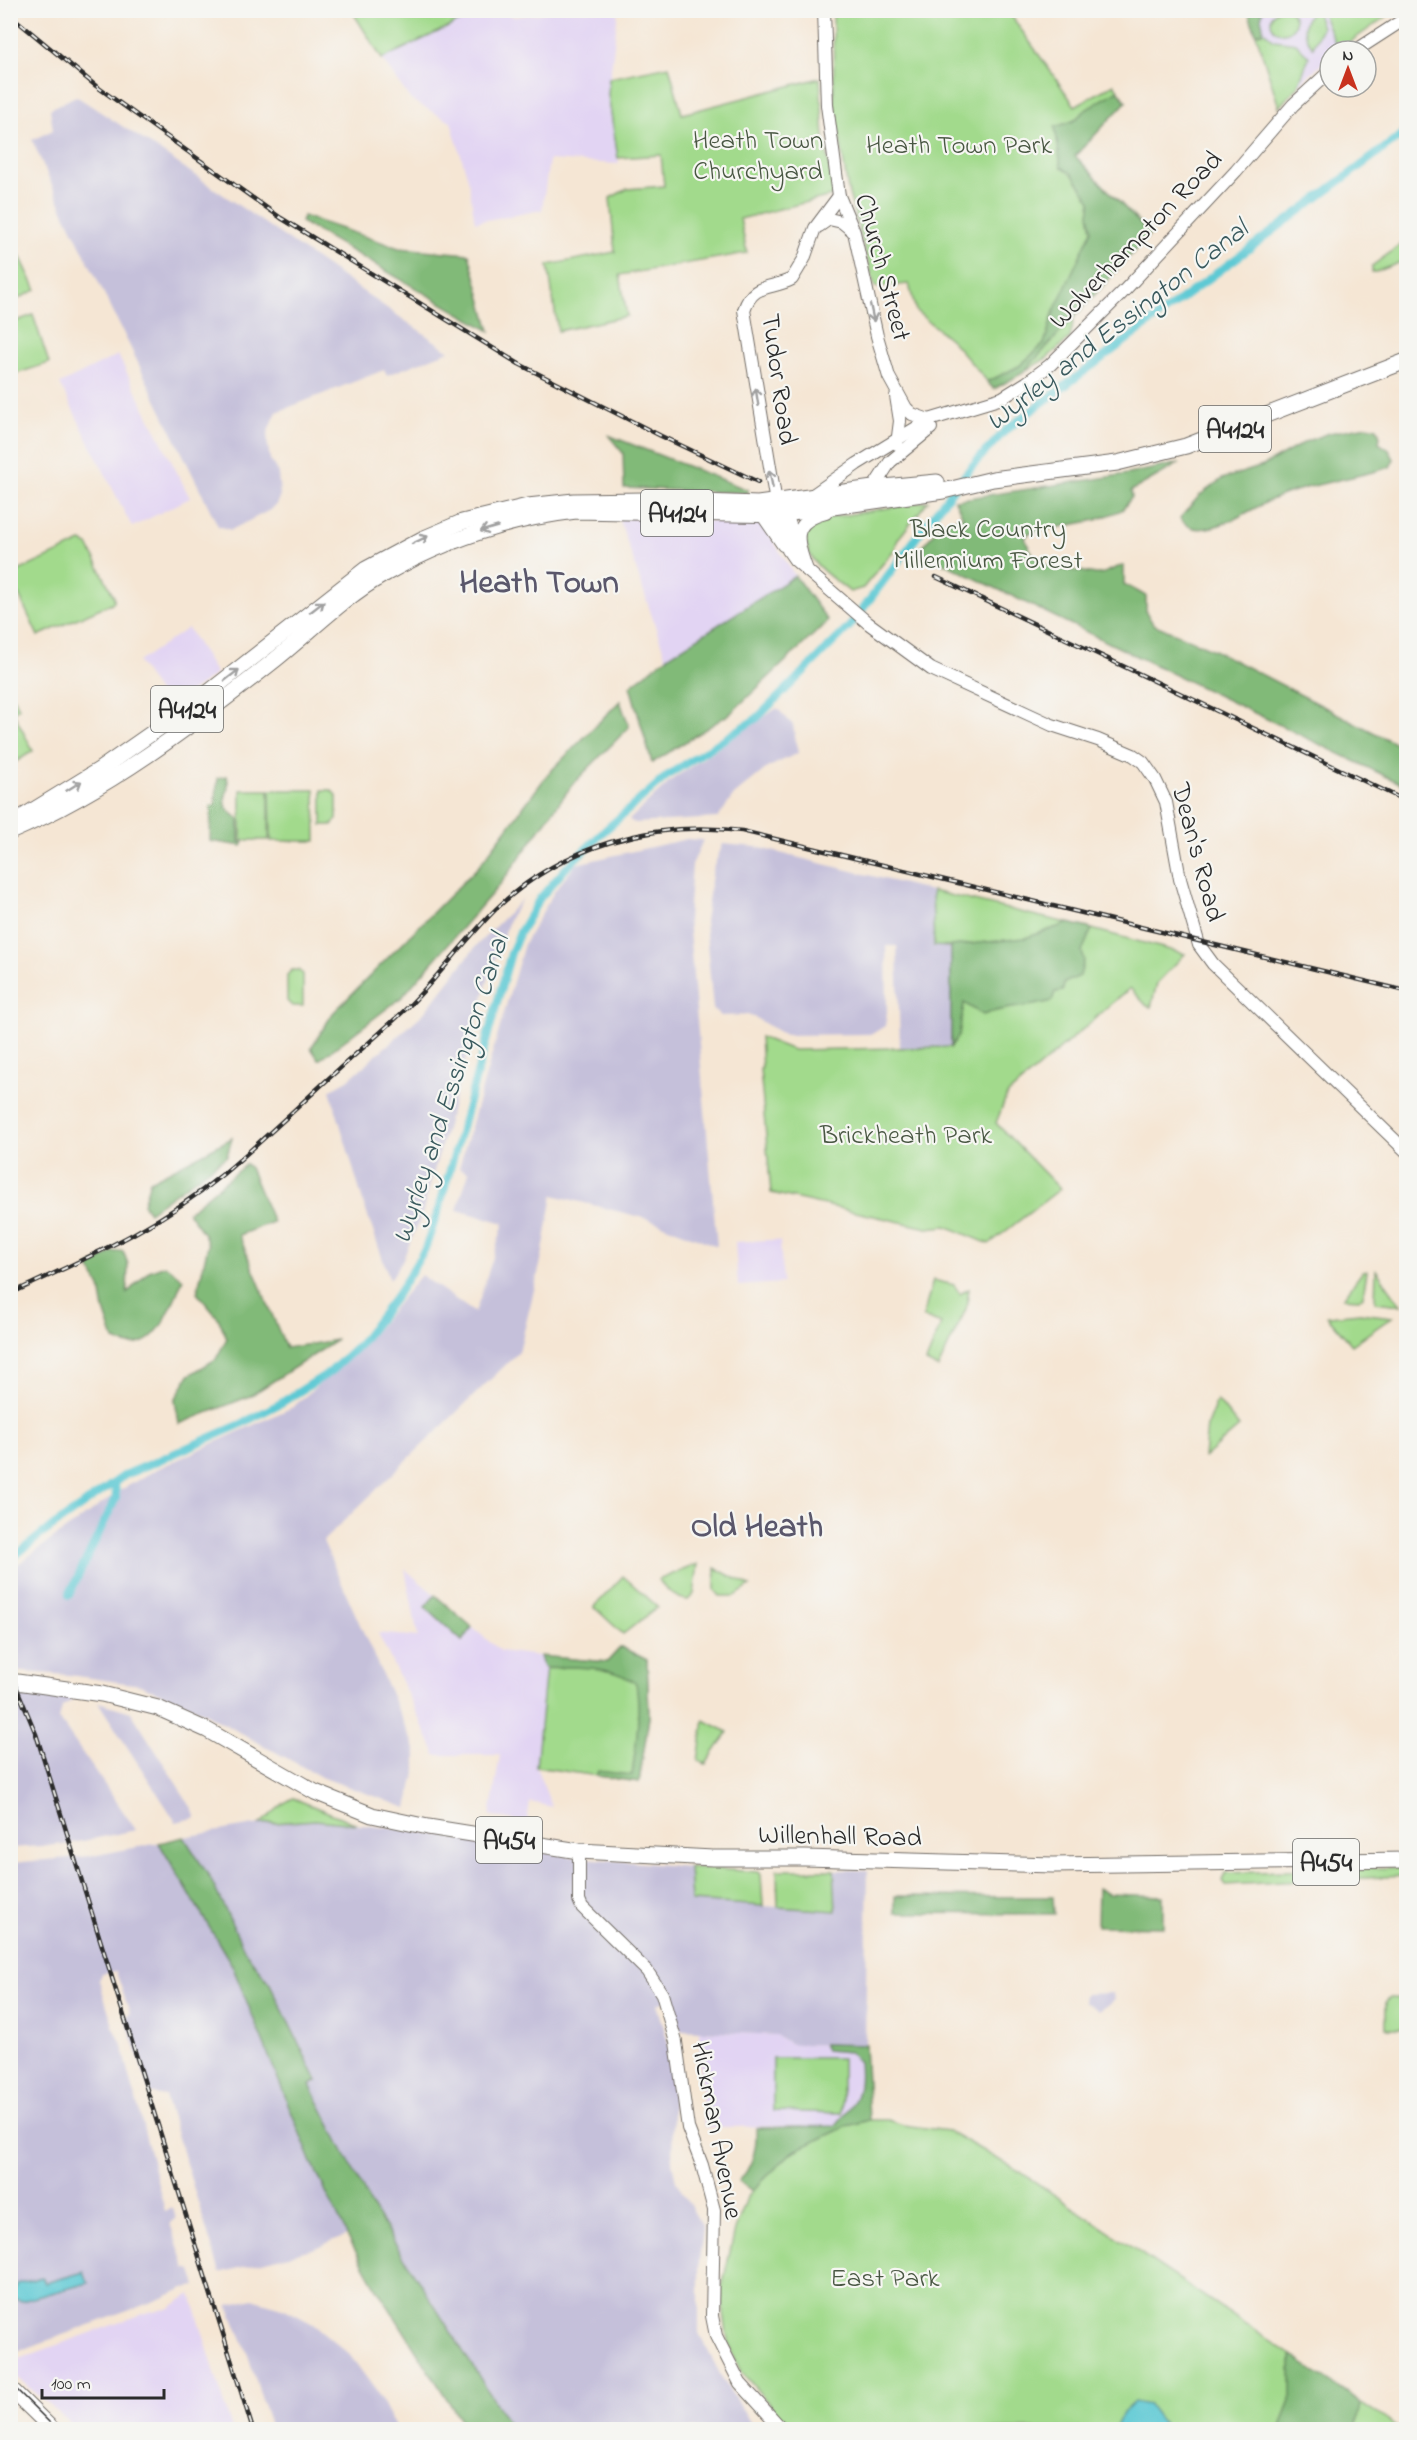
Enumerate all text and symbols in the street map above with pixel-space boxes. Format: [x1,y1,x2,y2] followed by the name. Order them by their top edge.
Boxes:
[1318,39,1378,99] north arrow
[1343,44,1354,68] text: N
[693,122,823,192] park label: Heath Town Churchyard
[866,127,1052,166] park label: Heath Town Park
[1041,143,1233,339] street label: Wolverhampton Road
[843,190,920,346] street label: Church Street
[978,209,1261,442] water label: Wyrley and Essington Canal
[866,303,878,322] one-way arrow
[749,311,806,448] street label: Tudor Road
[751,388,762,407] one-way arrow
[1199,406,1271,452] road number: A4124
[765,469,776,489] one-way arrow
[641,490,713,536] road number: A4124
[893,511,1083,581] park label: Black Country Millennium Forest
[480,524,499,535] one-way arrow
[411,534,429,545] one-way arrow
[459,560,619,608] district label: Heath Town
[309,601,325,614] one-way arrow
[223,668,239,681] one-way arrow
[151,686,223,732] road number: A4124
[1159,778,1234,926] street label: Dean's Road
[65,779,82,791] one-way arrow
[383,926,523,1249] water label: Wyrley and Essington Canal
[819,1117,992,1156] park label: Brickheath Park
[691,1504,823,1552] district label: Old Heath
[476,1817,542,1863] road number: A454
[758,1817,922,1858] street label: Willenhall Road
[1293,1839,1359,1885] road number: A454
[679,2038,752,2224] street label: Hickman Avenue
[830,2260,940,2299] park label: East Park
[42,2362,164,2400] scale bar
[51,2372,91,2398] text: 100 m

